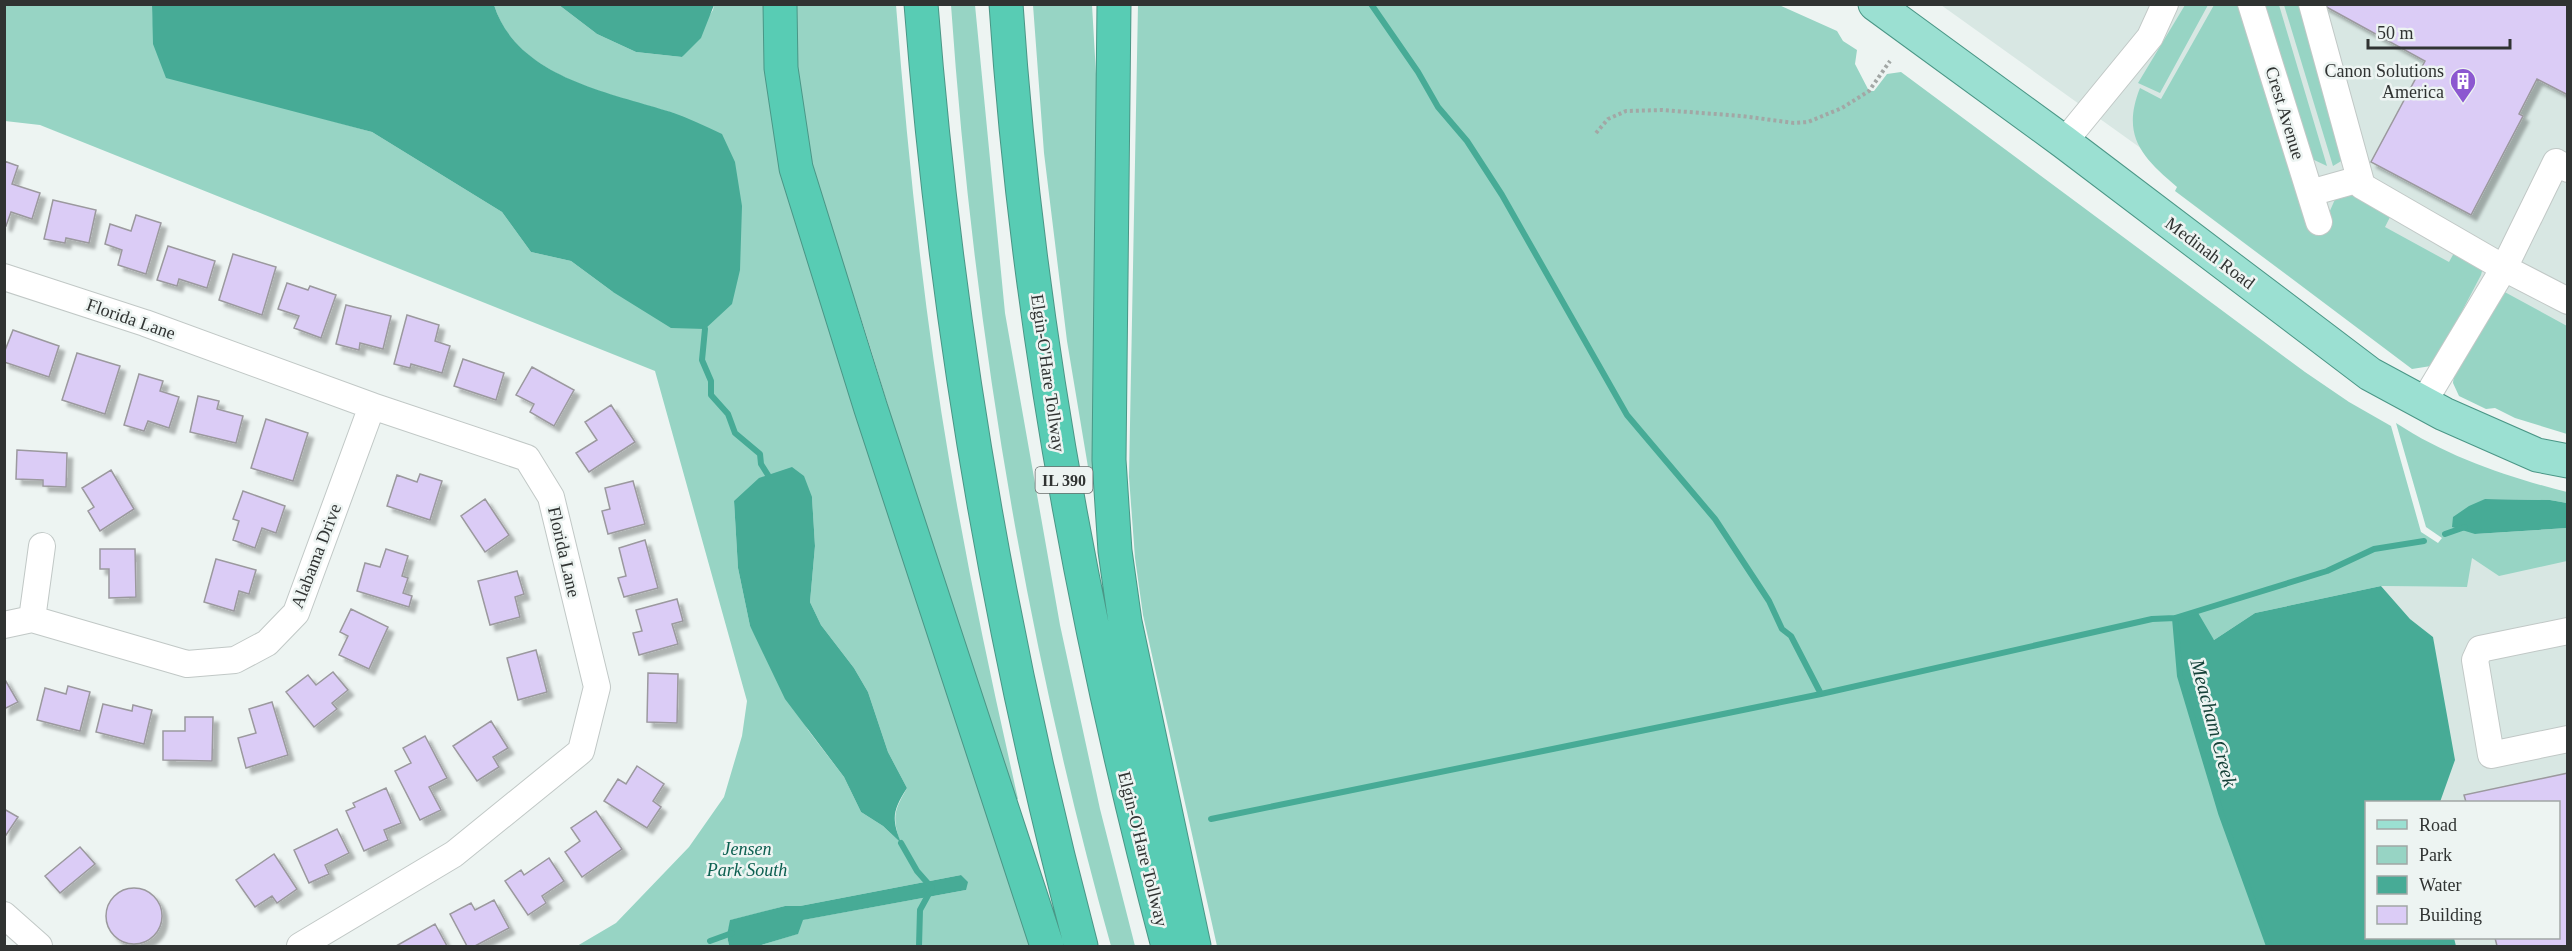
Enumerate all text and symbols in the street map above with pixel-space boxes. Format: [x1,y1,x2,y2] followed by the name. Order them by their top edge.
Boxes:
[2368,12,2510,50] scale bar
[2377,23,2414,43] text: 50 m
[2324,61,2444,102] place label: Canon Solutions America
[2261,64,2309,162] street label: Crest Avenue
[2448,66,2478,104] building icon: Canon Solutions America
[2161,213,2259,293] street label: Medinah Road
[1027,293,1069,453] street label: Elgin-O'Hare Tollway
[84,294,178,344] street label: Florida Lane
[1036,467,1092,493] road number: IL 390
[287,501,345,611] street label: Alabama Drive
[544,505,584,599] street label: Florida Lane
[2186,656,2242,790] water label: Meacham Creek
[1114,769,1172,929] street label: Elgin-O'Hare Tollway
[2365,801,2560,939] legend
[2419,815,2457,835] text: Road
[706,839,787,880] park label: Jensen Park South
[2419,845,2452,865] text: Park
[2419,875,2462,895] text: Water
[2419,905,2482,925] text: Building

